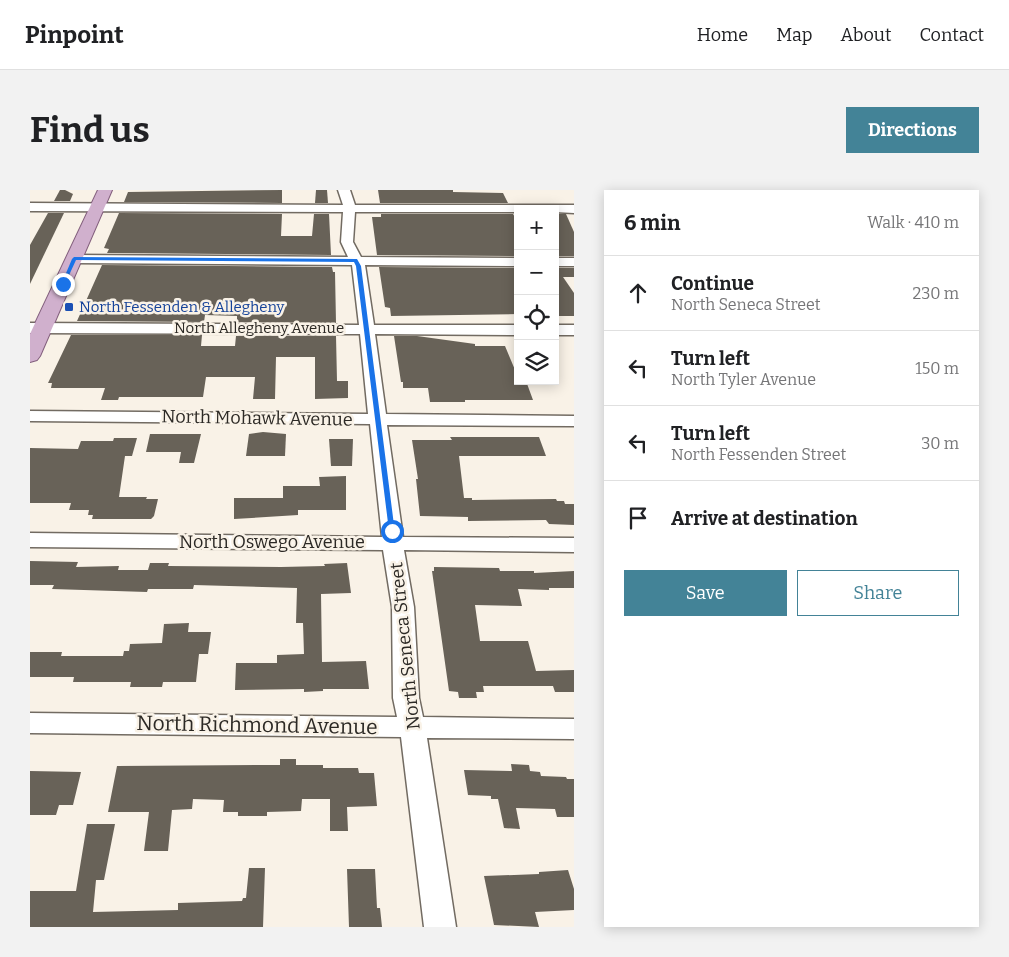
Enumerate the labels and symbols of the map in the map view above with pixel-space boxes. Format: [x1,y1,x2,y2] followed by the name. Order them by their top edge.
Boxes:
[52,273,75,296] route end
[79,298,284,316] place label: North Fessenden & Allegheny
[63,301,75,313] marker: North Fessenden & Allegheny
[174,319,344,337] street label: North Allegheny Avenue
[161,405,353,431] street label: North Mohawk Avenue
[381,520,404,543] route start
[179,531,365,553] street label: North Oswego Avenue
[385,561,425,731] street label: North Seneca Street
[136,710,378,740] street label: North Richmond Avenue

